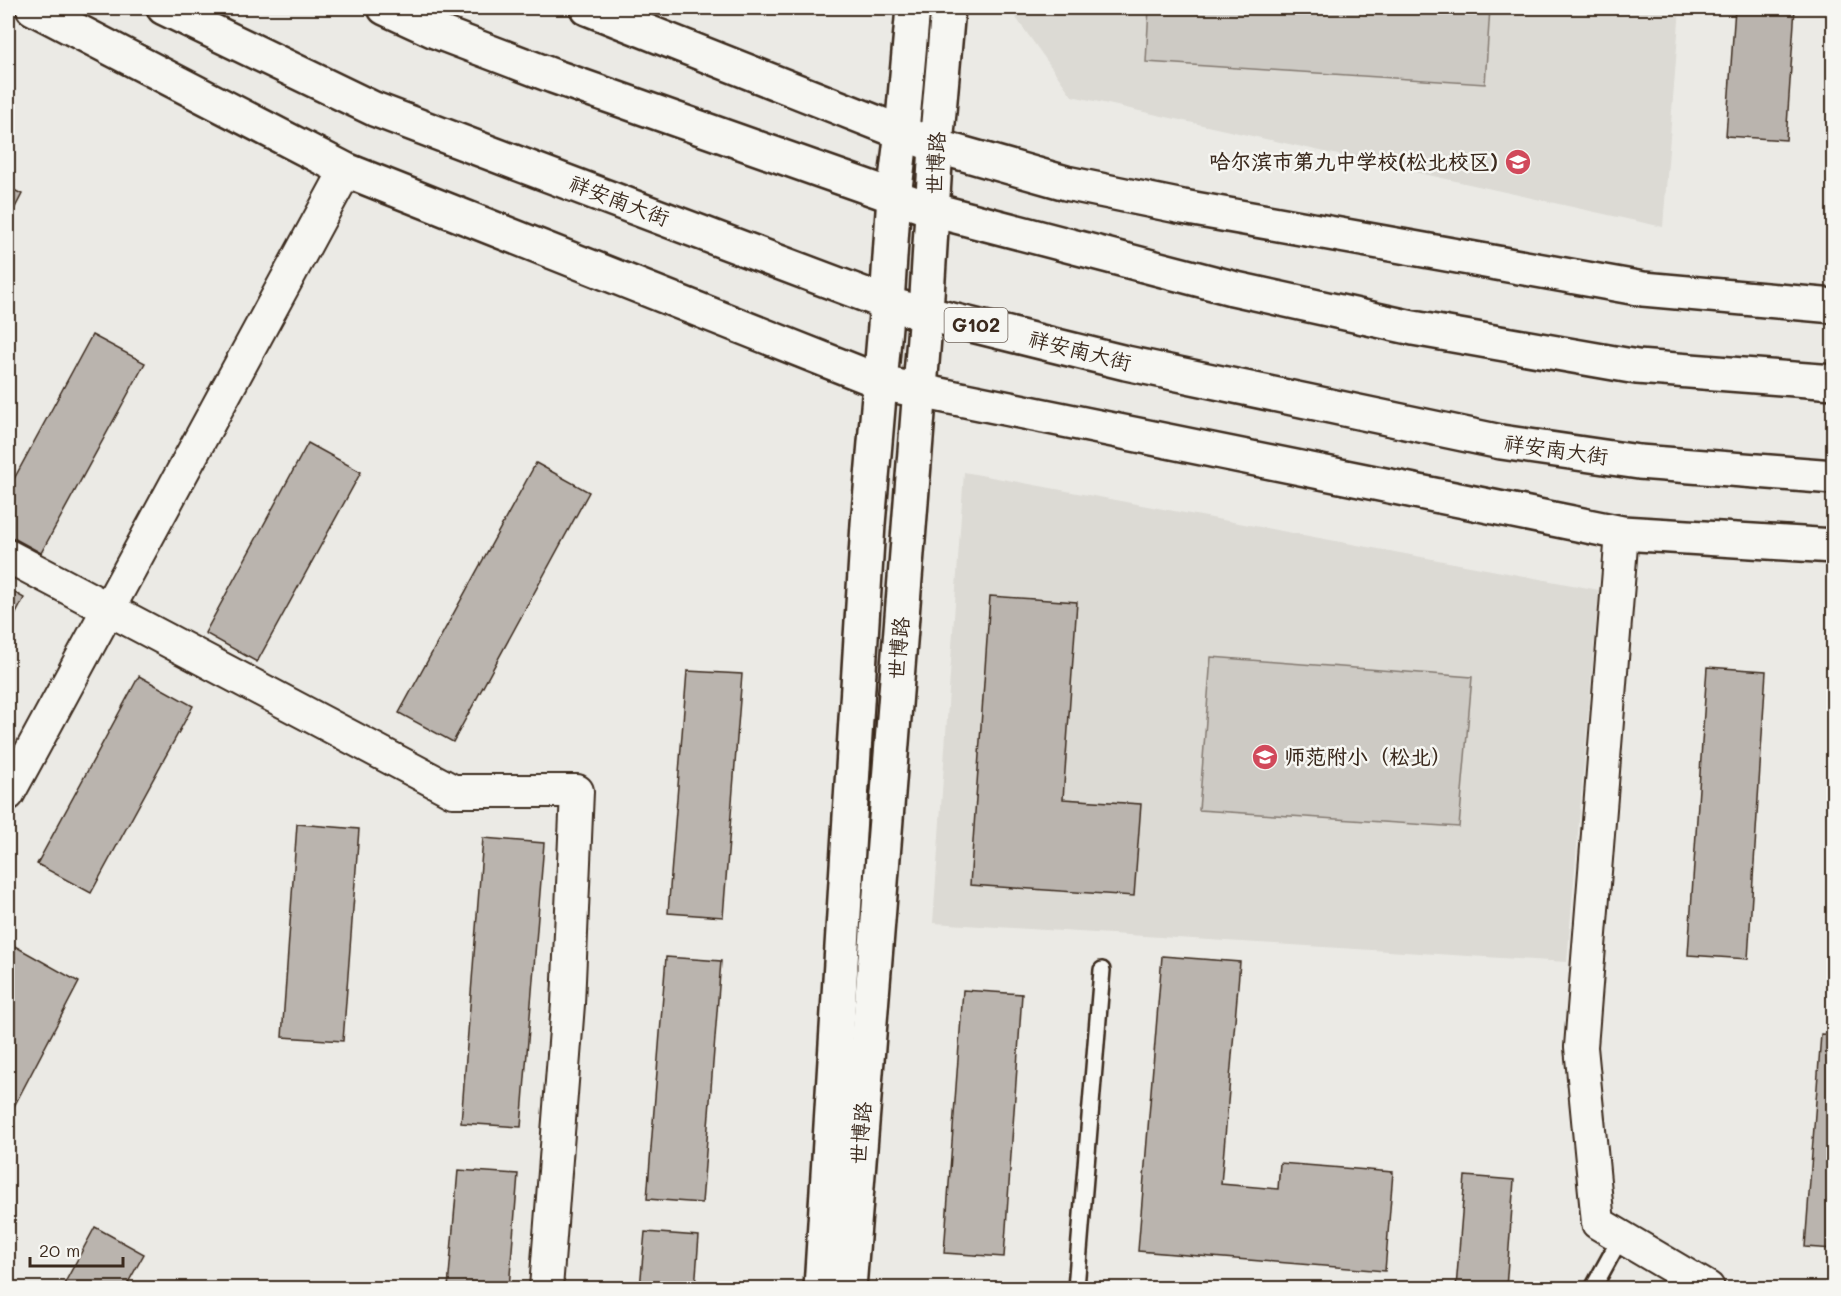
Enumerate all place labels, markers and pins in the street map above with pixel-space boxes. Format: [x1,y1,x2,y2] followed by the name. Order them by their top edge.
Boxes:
[1209,147,1498,174] place label: 哈尔滨市第九中学校(松北校区)
[1503,147,1533,177] school or university icon: 哈尔滨市第九中学校(松北校区)
[1250,742,1280,772] school or university icon: 师范附小（松北）
[1284,742,1452,769] place label: 师范附小（松北）

